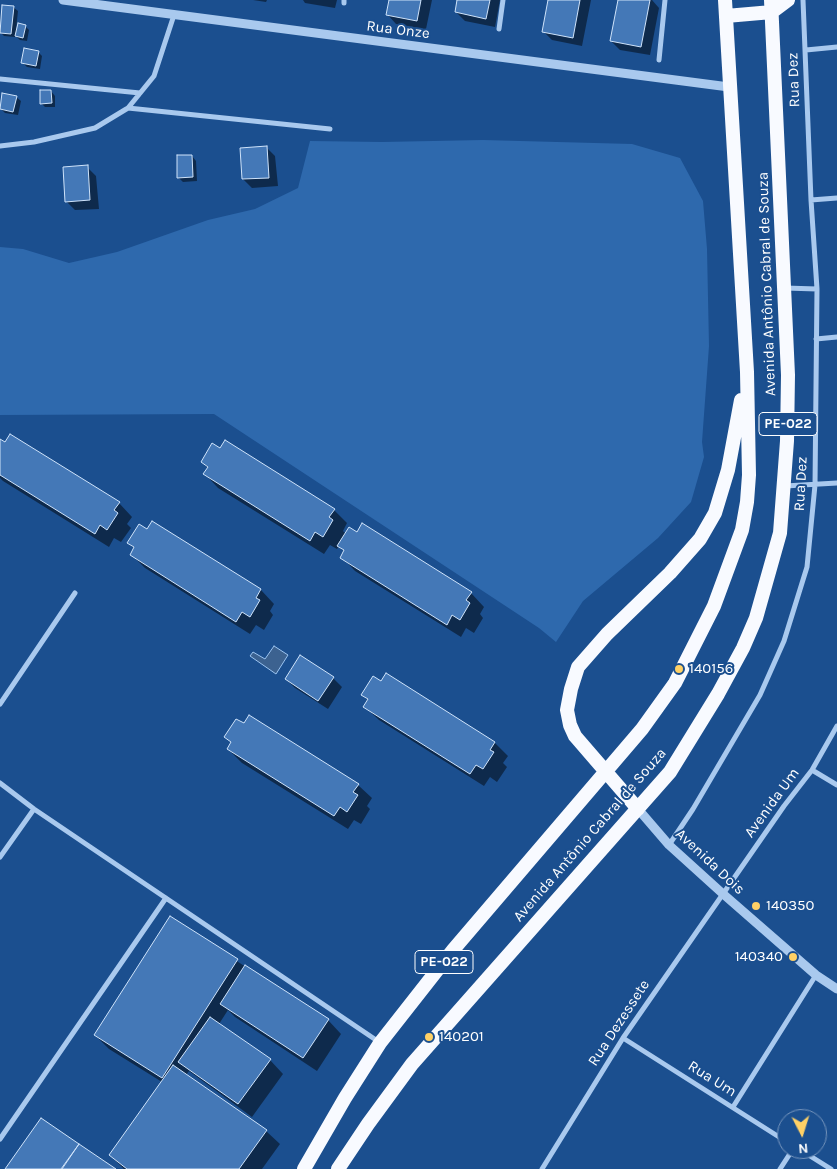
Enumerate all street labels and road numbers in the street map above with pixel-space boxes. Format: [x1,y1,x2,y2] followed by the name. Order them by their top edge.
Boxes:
[365,17,431,43] street label: Rua Onze
[784,52,804,108] street label: Rua Dez
[754,172,780,396] street label: Avenida Antônio Cabral de Souza
[759,412,817,436] road number: PE-022
[791,456,811,512] street label: Rua Dez
[510,744,670,926] street label: Avenida Antônio Cabral de Souza
[741,765,803,841] street label: Avenida Um
[672,825,748,899] street label: Avenida Dois
[415,950,473,974] road number: PE-022
[584,976,654,1070] street label: Rua Dezessete
[684,1057,740,1101] street label: Rua Um

